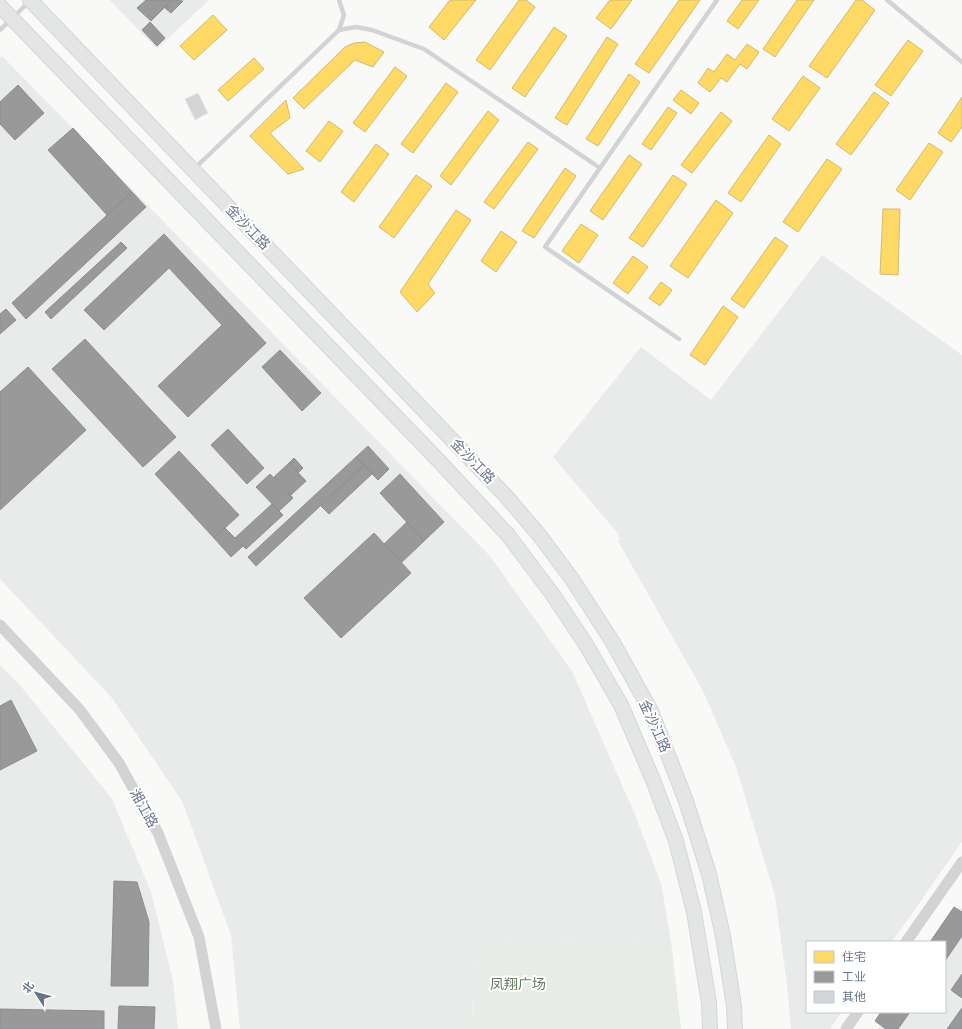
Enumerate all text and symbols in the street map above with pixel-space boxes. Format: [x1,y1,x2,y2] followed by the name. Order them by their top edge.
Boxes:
[223,201,274,253] street label: 金沙江路
[448,435,499,487] street label: 金沙江路
[636,697,675,755] street label: 金沙江路
[127,785,162,830] street label: 湘江路
[806,941,946,1013] legend
[842,949,866,963] text: 住宅
[842,969,866,983] text: 工业
[16,973,56,1013] north arrow
[490,975,546,992] park label: 凤翔广场
[19,979,36,995] text: 北
[842,989,866,1003] text: 其他

